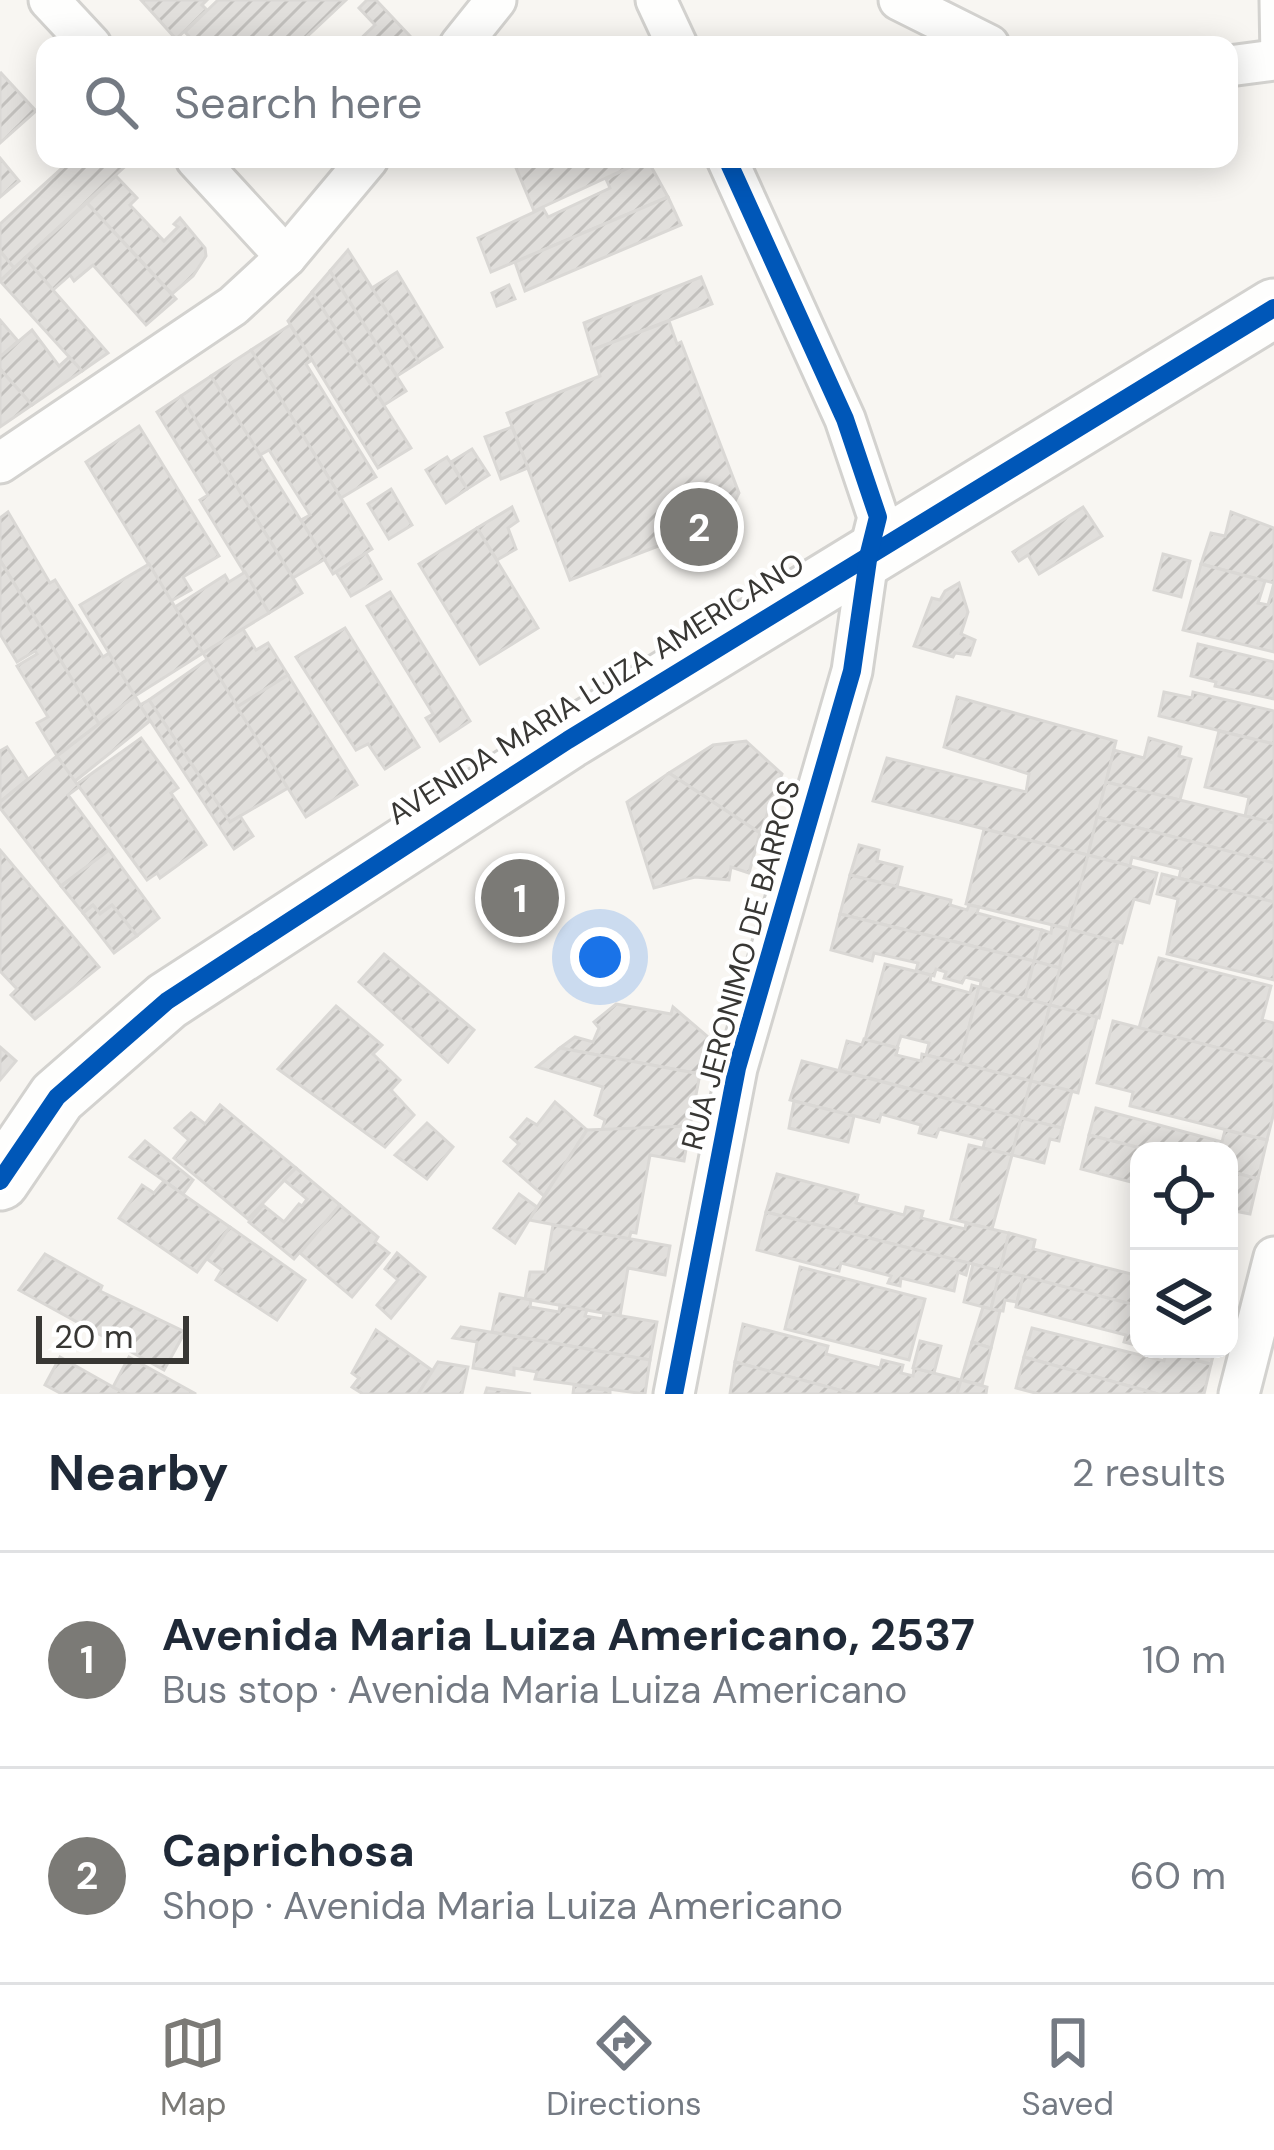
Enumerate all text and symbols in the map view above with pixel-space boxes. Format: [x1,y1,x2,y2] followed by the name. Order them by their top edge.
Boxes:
[36,36,1238,168] search box
[78,69,144,135] icon: search
[174,73,422,132] text: Search here
[660,482,738,572] pin: 2
[380,544,811,833] street label: AVENIDA MARIA LUIZA AMERICANO
[672,776,809,1154] street label: RUA JERONIMO DE BARROS
[481,853,559,943] pin: 1
[570,927,630,987] your location
[1130,1142,1238,1358] map controls
[1130,1142,1238,1250] button: locate
[1130,1250,1238,1358] button: layers
[36,1310,189,1363] scale bar
[54,1315,133,1358] text: 20 m
[48,1439,229,1506] text: Nearby
[1072,1447,1226,1498] text: 2 results
[162,1605,975,1664] text: Avenida Maria Luiza Americano, 2537
[80,1634,94,1685] text: 1
[1142,1634,1226,1685] text: 10 m
[162,1664,907,1715] text: Bus stop · Avenida Maria Luiza Americano
[162,1821,415,1880] text: Caprichosa
[76,1850,98,1901] text: 2
[1130,1850,1226,1901] text: 60 m
[162,1880,843,1931] text: Shop · Avenida Maria Luiza Americano
[160,2010,226,2125] tab: Map
[546,2010,702,2125] tab: Directions
[1022,2010,1114,2125] tab: Saved

